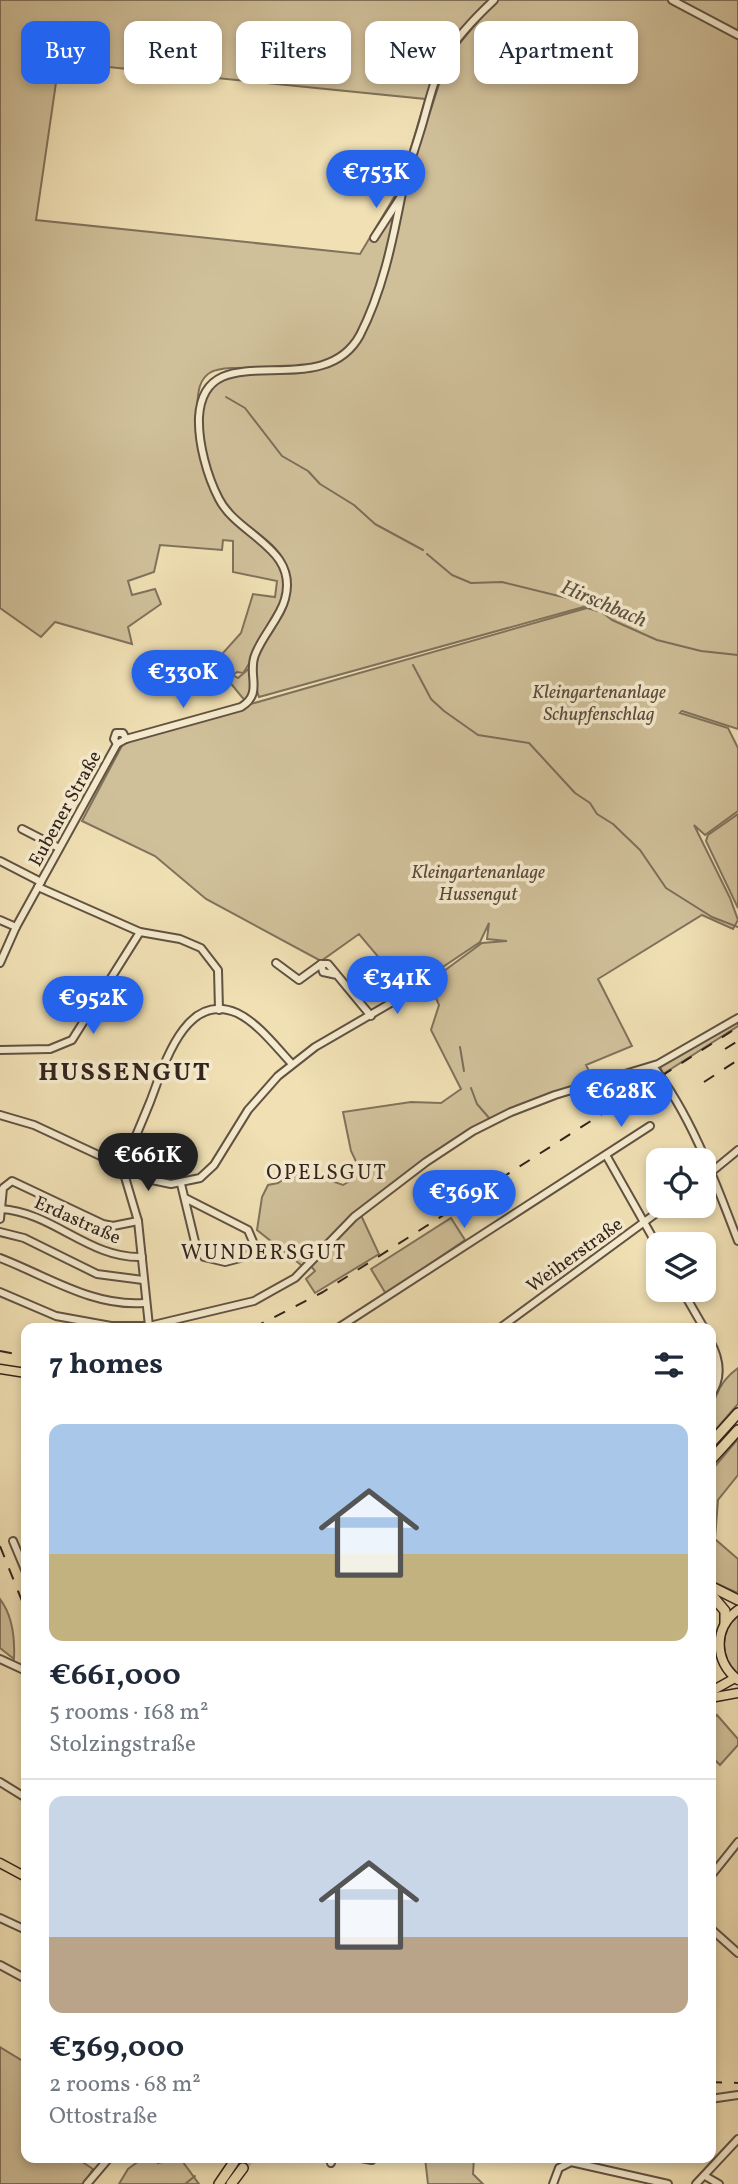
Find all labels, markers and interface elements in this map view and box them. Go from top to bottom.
chip: Buy [21,21,110,84]
chip: Rent [124,21,222,84]
chip: Filters [236,21,351,84]
chip: New [365,21,460,84]
chip: Apartment [474,21,638,84]
pin: €753K [327,150,425,210]
text: €753K [342,157,410,189]
water label: Hirschbach [556,573,651,636]
pin: €330K [134,650,232,710]
text: €330K [148,657,218,689]
park label: Kleingartenanlage Schupfenschlag [532,680,666,728]
street label: Eubener Straße [23,746,108,872]
park label: Kleingartenanlage Hussengut [411,860,545,908]
pin: €341K [348,956,446,1016]
text: €341K [363,963,431,995]
pin: €952K [44,976,142,1036]
text: €952K [58,983,128,1015]
district label: HUSSENGUT [38,1055,212,1091]
pin: €628K [572,1070,670,1129]
text: €628K [586,1076,656,1108]
pin: €661K [99,1134,197,1193]
text: €661K [114,1140,182,1172]
map controls [646,1148,716,1302]
button: locate [646,1148,716,1218]
district label: OPELSGUT [266,1159,388,1188]
pin: €369K [415,1170,513,1230]
text: €369K [429,1177,499,1209]
street label: Erdastraße [30,1190,125,1251]
street label: Weiherstraße [522,1212,629,1299]
button: layers [646,1232,716,1302]
district label: WUNDERSGUT [181,1239,347,1268]
text: 7 homes [49,1344,163,1386]
icon: filters [650,1346,688,1384]
icon: home [306,1470,432,1596]
text: €661,000 [49,1655,181,1697]
text: 5 rooms · 168 m² [49,1697,208,1729]
text: Stolzingstraße [49,1729,196,1761]
icon: home [306,1842,432,1968]
text: €369,000 [49,2027,184,2069]
text: 2 rooms · 68 m² [49,2069,201,2101]
text: Ottostraße [49,2101,157,2133]

